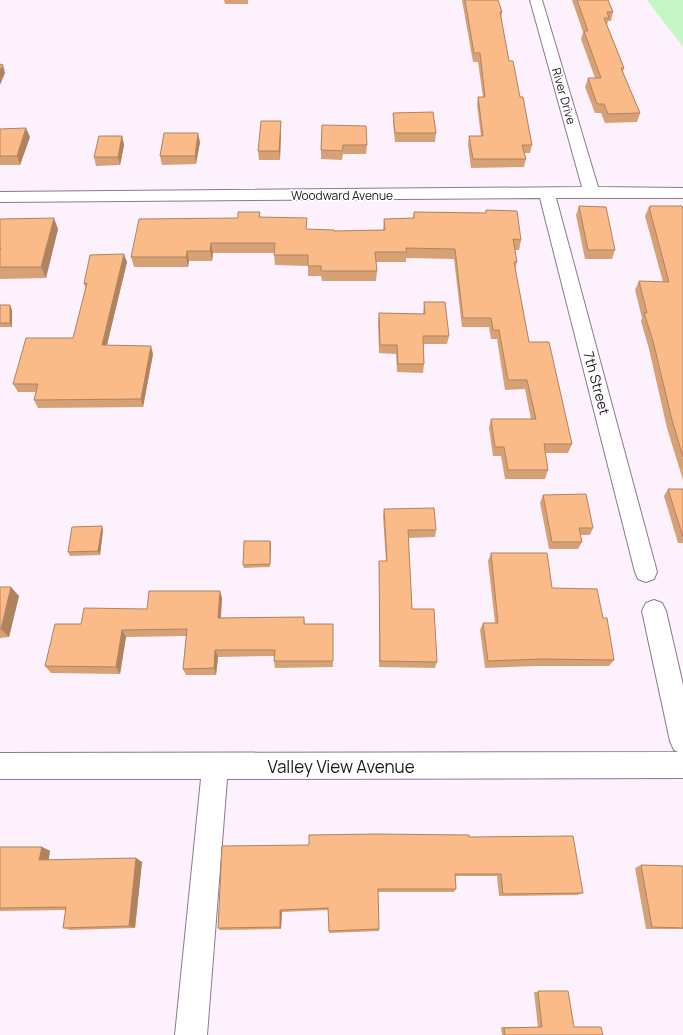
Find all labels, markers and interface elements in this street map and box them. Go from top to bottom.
street label: River Drive [548,66,580,126]
street label: Woodward Avenue [291,187,393,204]
street label: 7th Street [579,349,615,417]
street label: Valley View Avenue [267,755,415,778]

